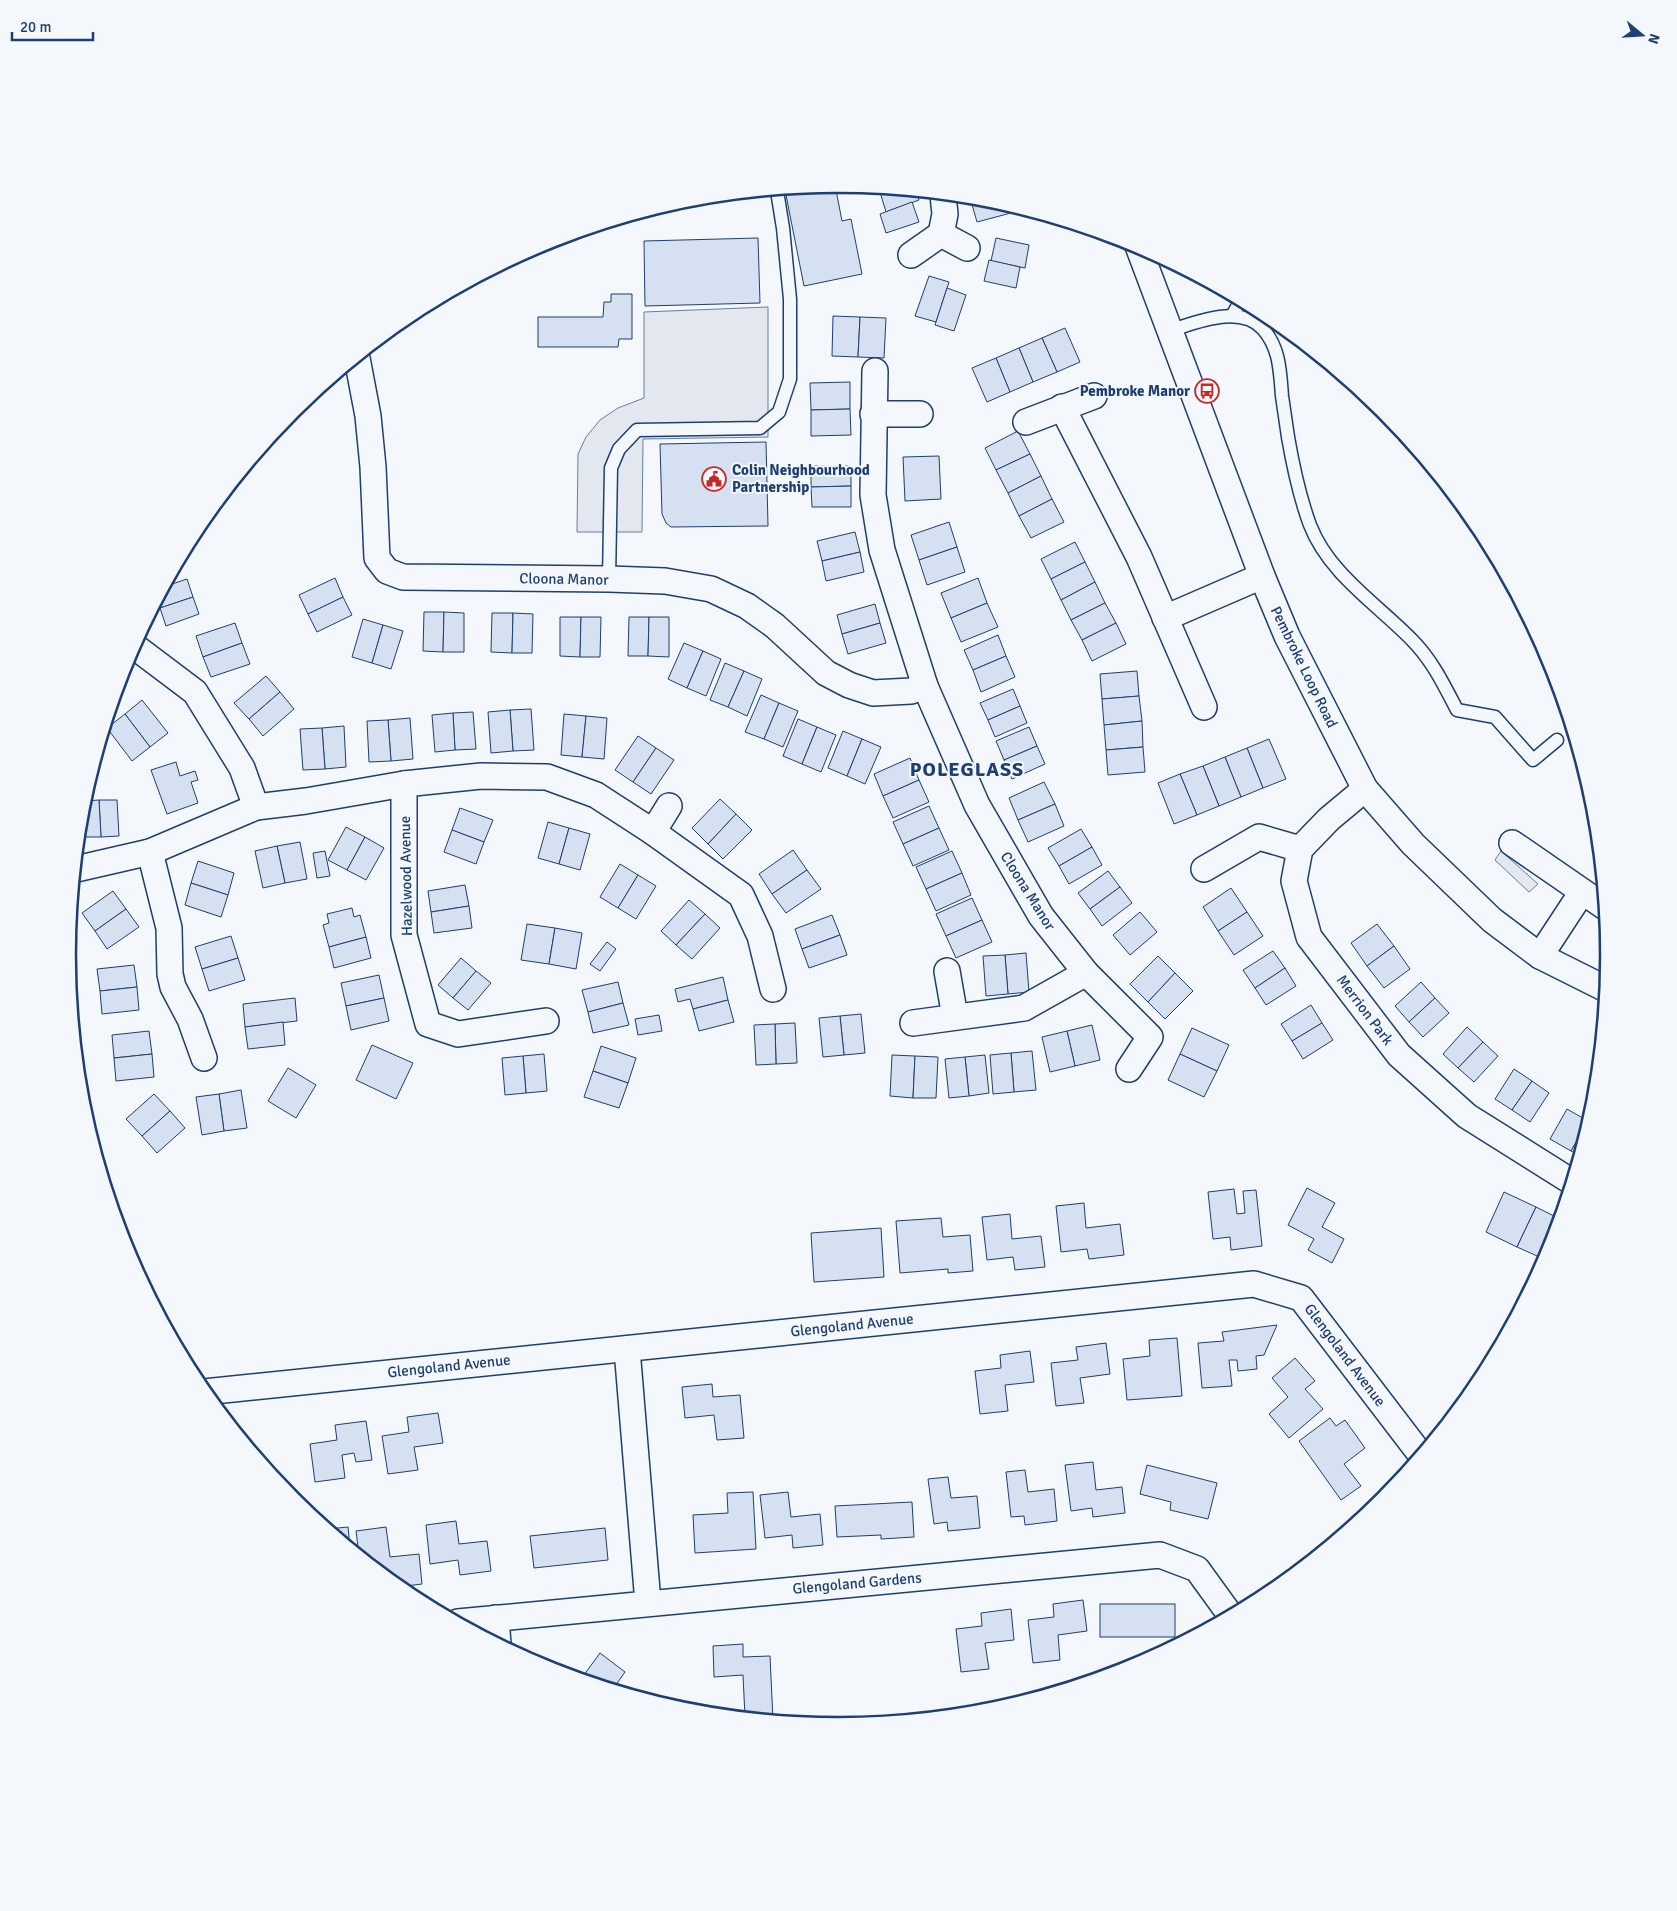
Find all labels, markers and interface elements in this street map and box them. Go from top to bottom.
scale bar [12,10,94,42]
north arrow [1617,10,1667,60]
text: 20 m [20,18,51,36]
text: N [1644,32,1663,46]
bus stop icon: Pembroke Manor [1194,378,1220,404]
place label: Pembroke Manor [1080,382,1190,400]
place label: Colin Neighbourhood Partnership [732,461,870,496]
public building icon: Colin Neighbourhood Partnership [701,466,727,492]
street label: Cloona Manor [519,569,609,589]
street label: Pembroke Loop Road [1267,603,1341,731]
district label: POLEGLASS [910,757,1024,782]
street label: Hazelwood Avenue [396,816,416,936]
street label: Cloona Manor [997,848,1060,934]
street label: Merrion Park [1333,971,1397,1049]
street label: Glengoland Avenue [1301,1300,1389,1410]
street label: Glengoland Avenue [790,1310,914,1340]
street label: Glengoland Avenue [387,1351,511,1381]
street label: Glengoland Gardens [792,1568,923,1598]

